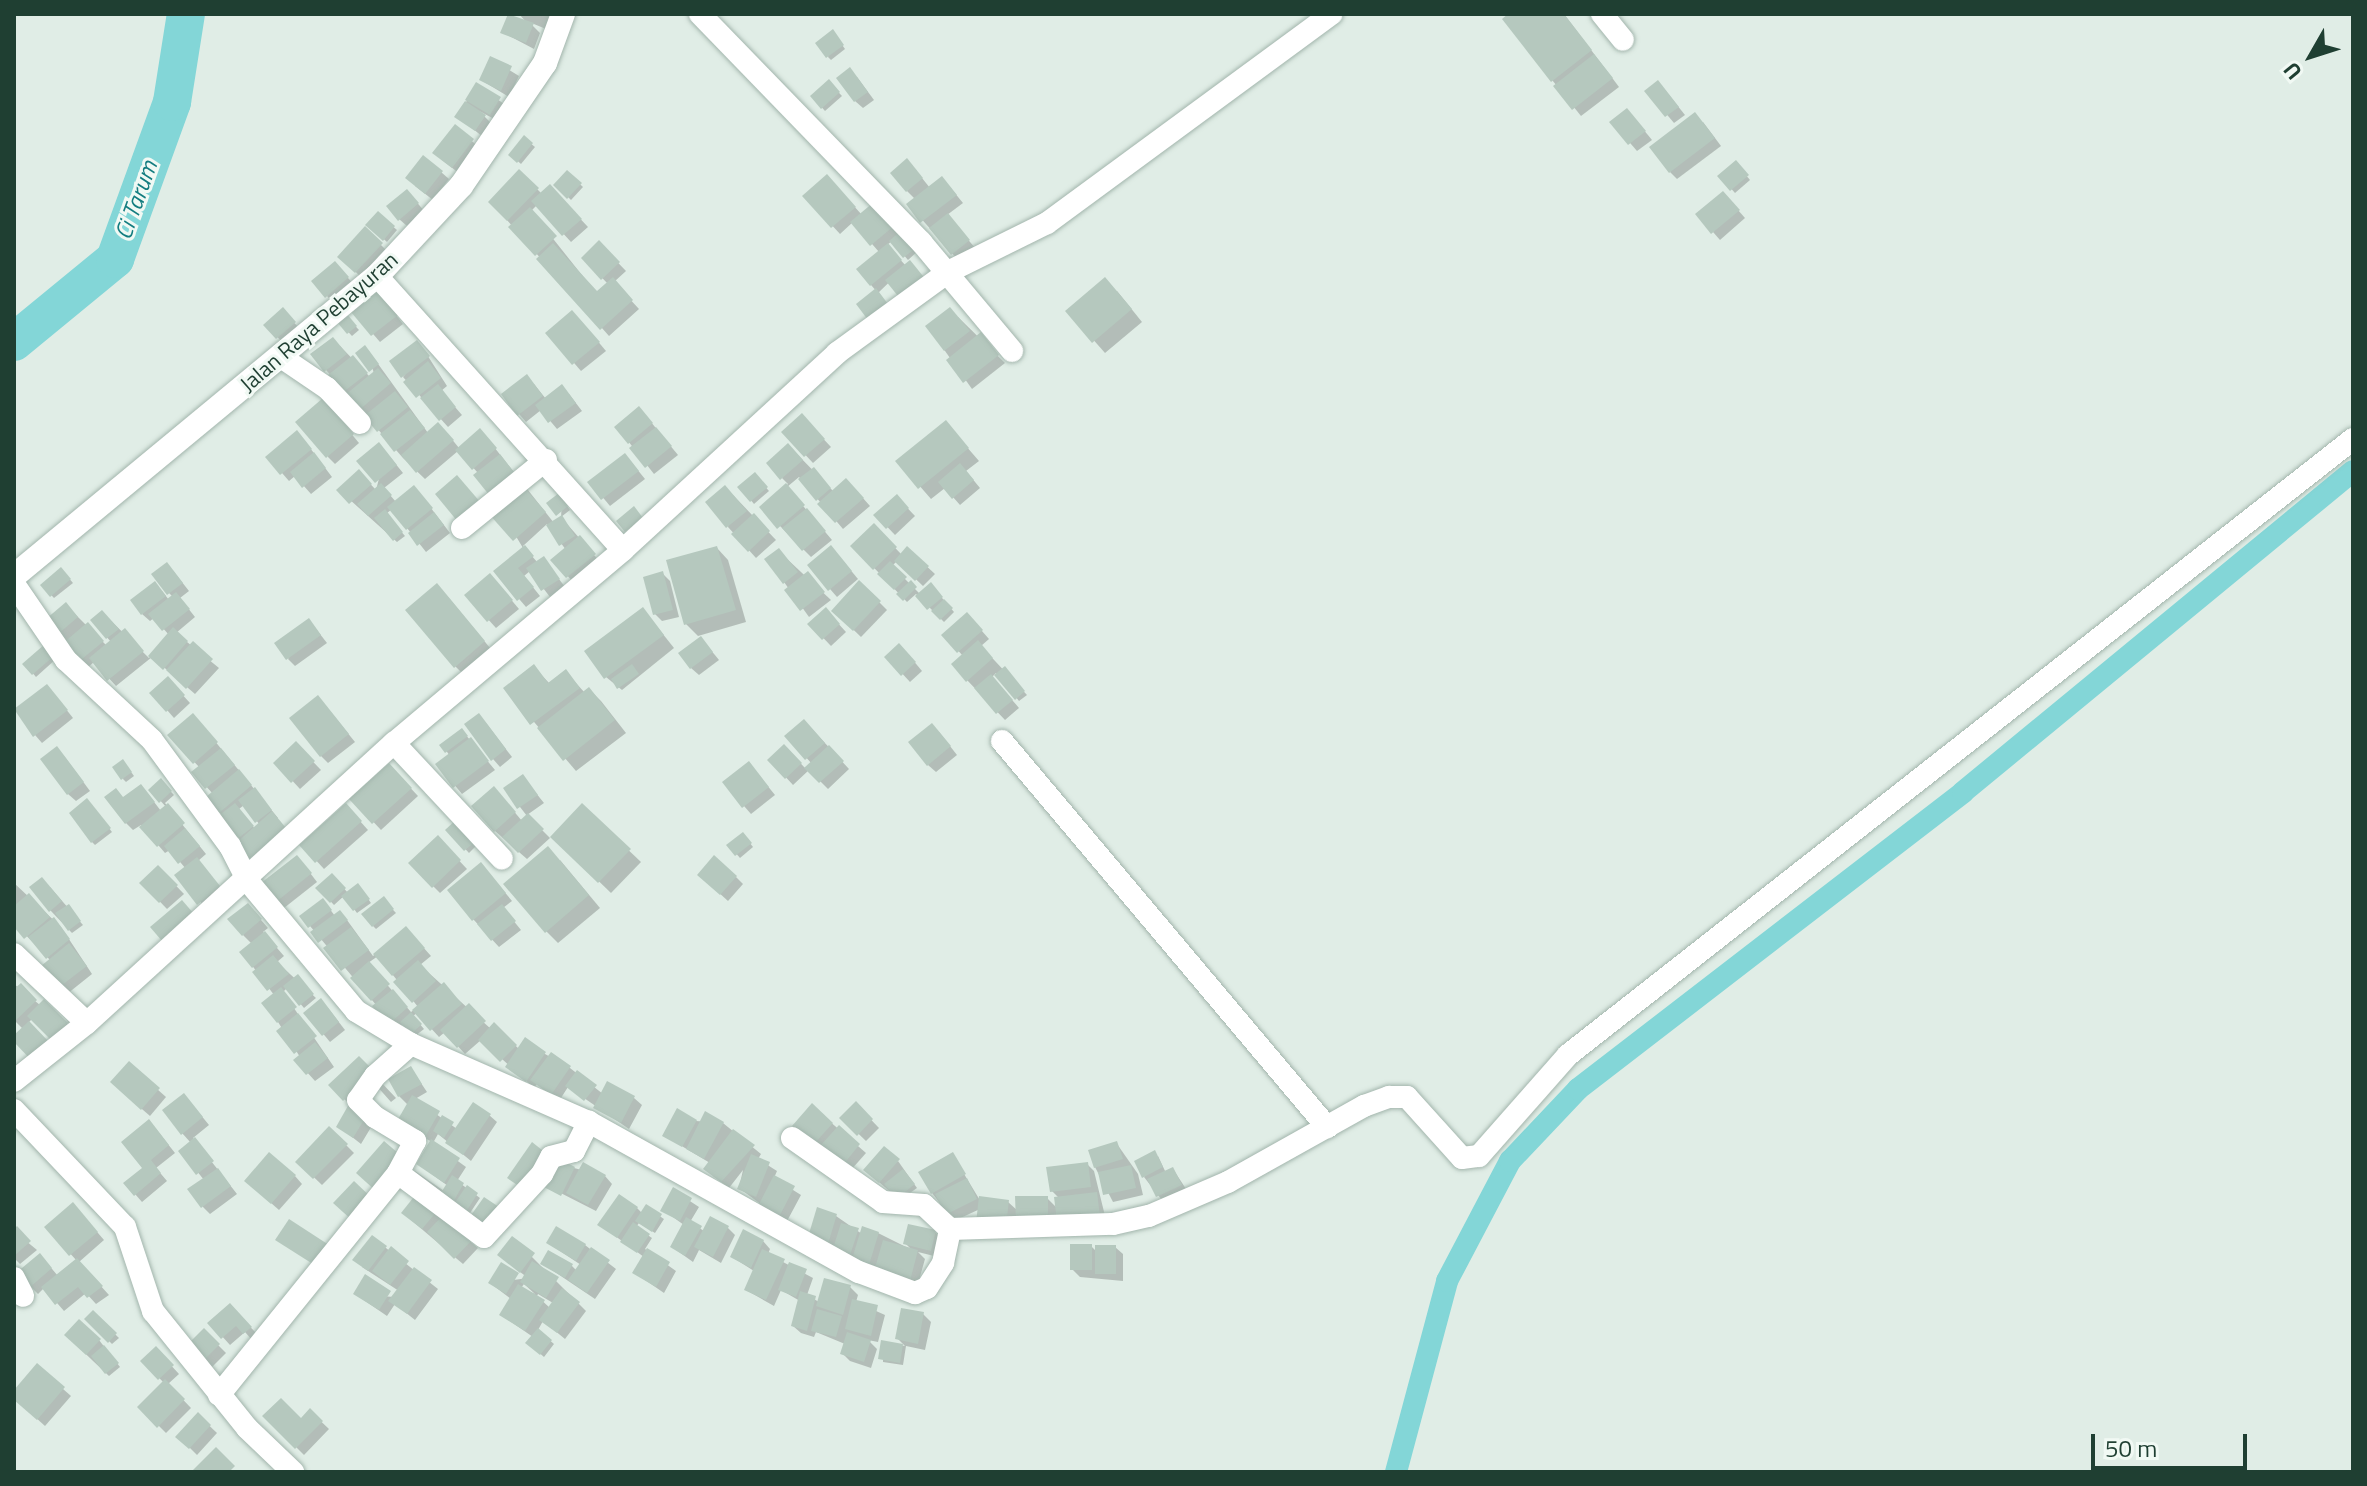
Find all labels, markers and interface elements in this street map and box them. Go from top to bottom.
north arrow [2271,16,2351,96]
text: U [2275,55,2310,87]
water label: Ci Tarum [108,157,164,243]
street label: Jalan Raya Pebayuran [235,246,403,398]
scale bar [2095,1418,2251,1468]
text: 50 m [2105,1430,2157,1466]

